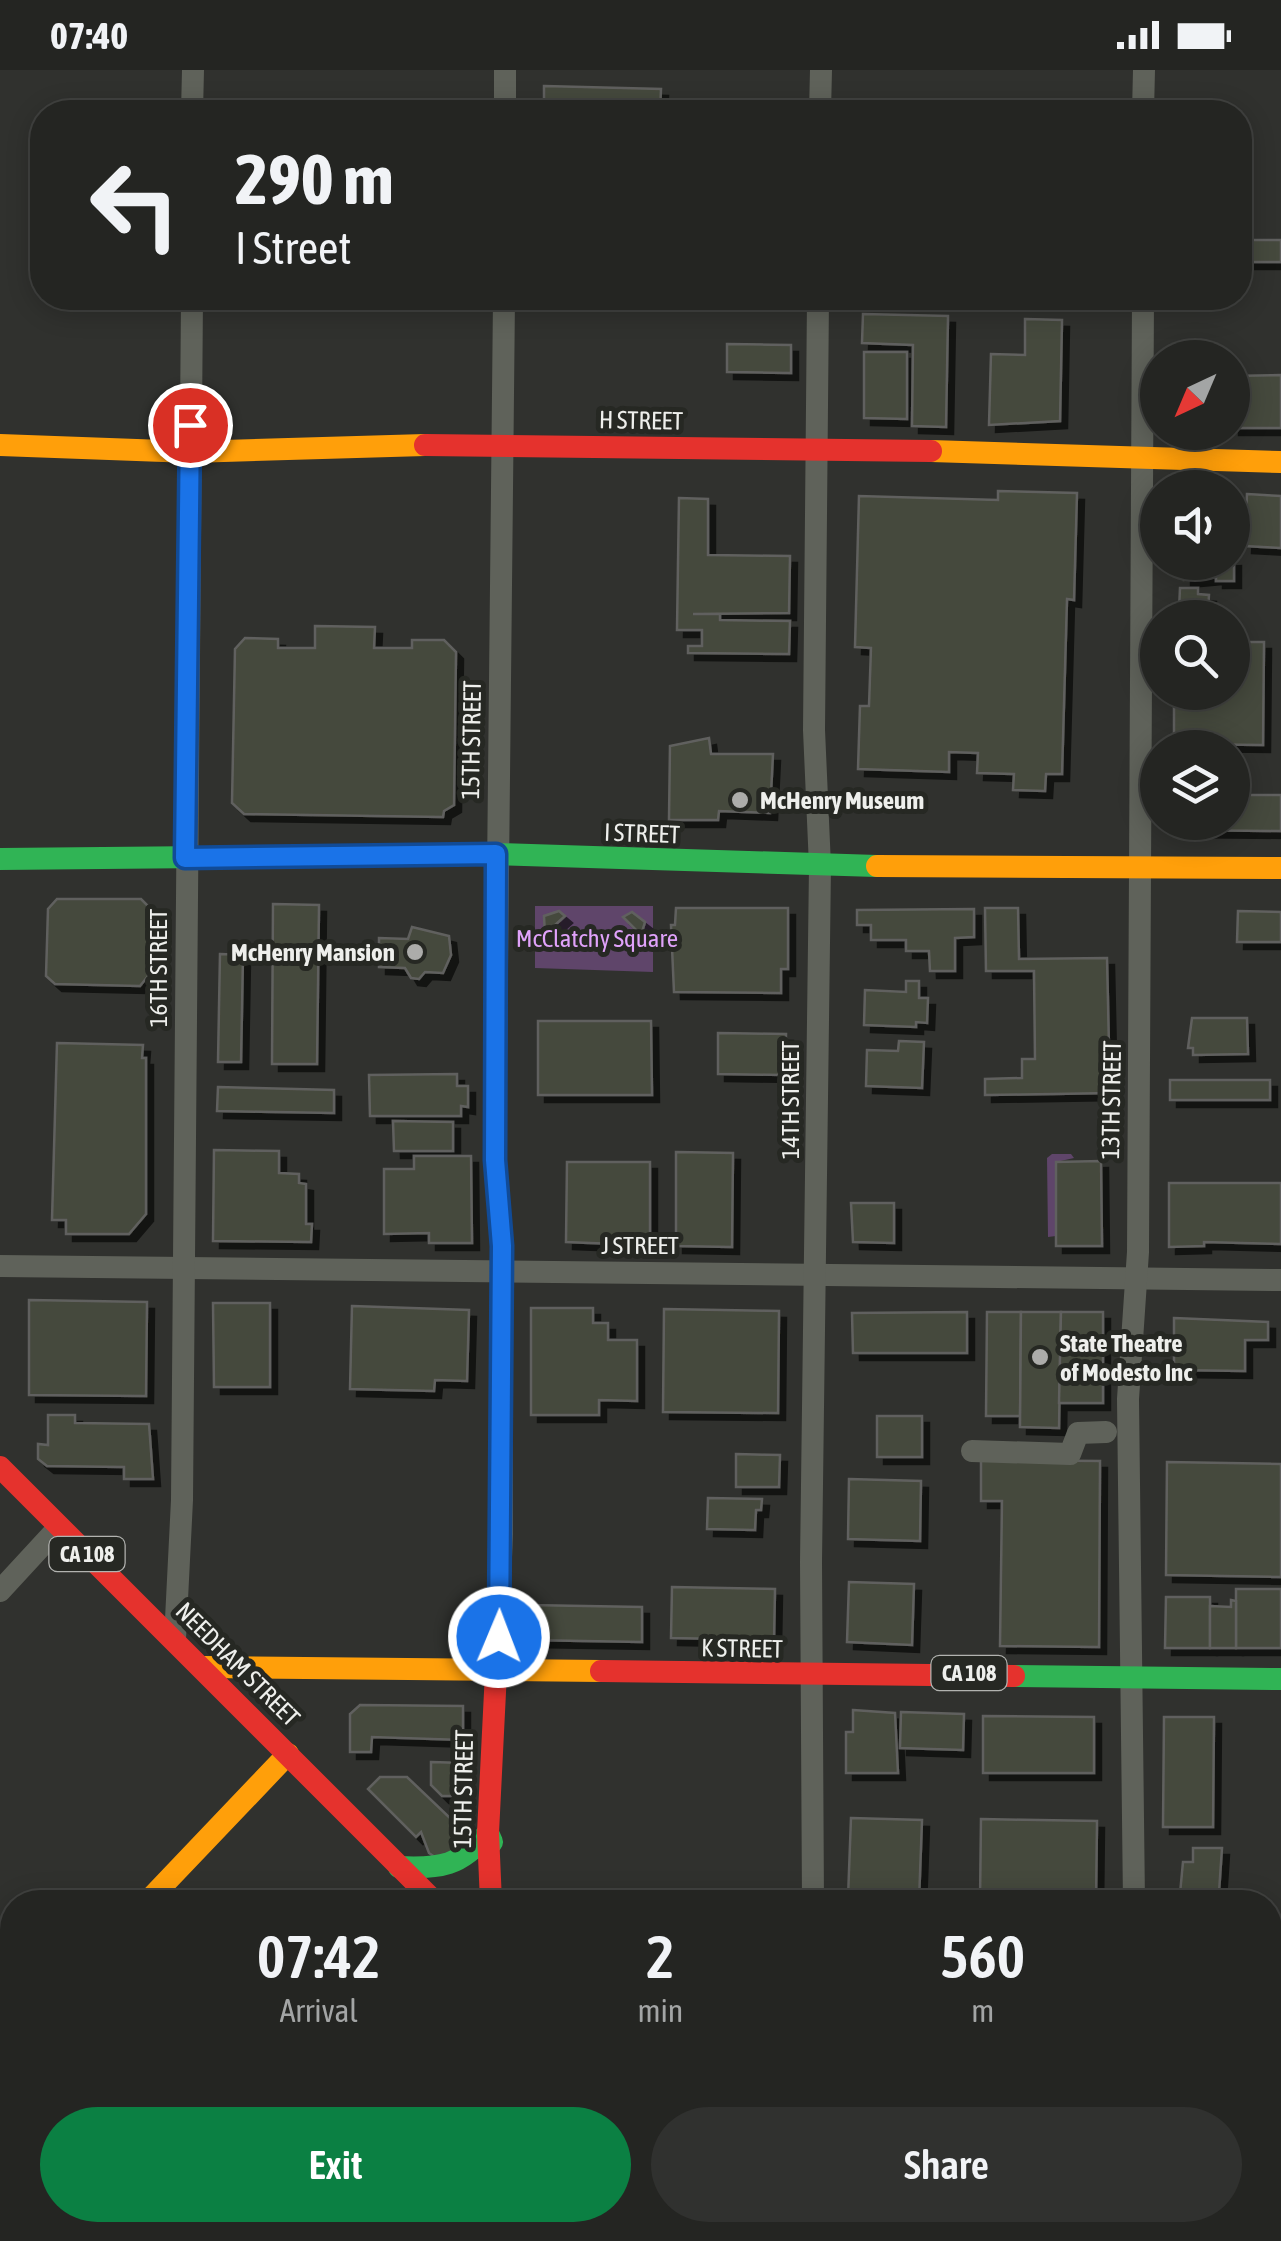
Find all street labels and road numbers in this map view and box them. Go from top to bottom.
street label: H STREET [599,405,683,435]
street label: 15TH STREET [456,680,486,800]
street label: I STREET [604,818,681,848]
street label: 16TH STREET [144,909,172,1027]
street label: 13TH STREET [1096,1040,1126,1160]
street label: 14TH STREET [776,1041,804,1159]
street label: J STREET [601,1231,679,1259]
road number: CA 108 [49,1537,124,1571]
street label: NEEDHAM STREET [170,1596,306,1732]
street label: K STREET [701,1633,783,1663]
road number: CA 108 [932,1656,1006,1690]
street label: 15TH STREET [448,1729,478,1849]

